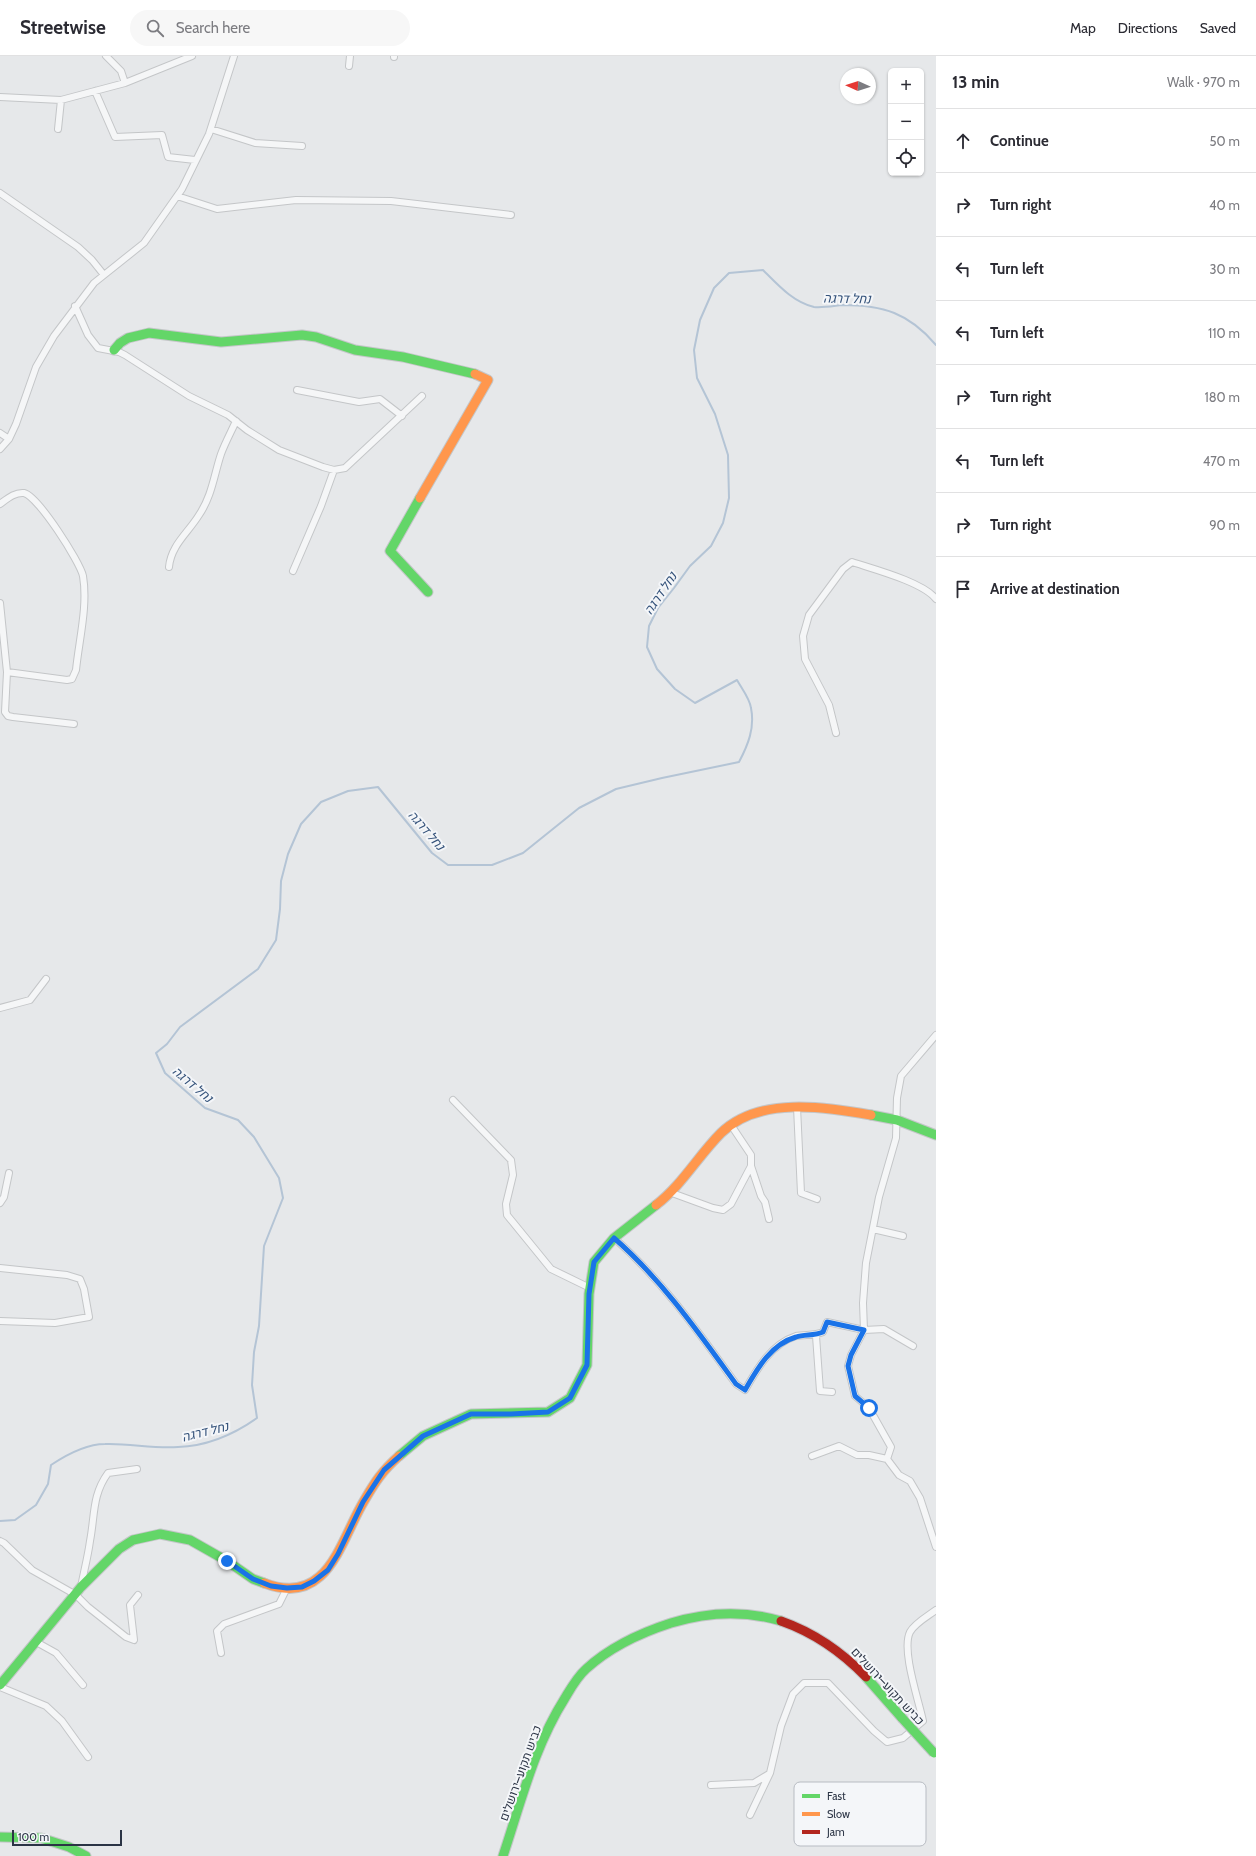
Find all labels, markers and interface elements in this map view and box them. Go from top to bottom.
search box [130,10,410,46]
text: Streetwise [20,16,106,39]
icon: search [144,17,166,39]
text: Search here [176,19,250,37]
text: Map [1070,19,1096,37]
text: Directions [1118,19,1178,37]
text: Saved [1200,19,1236,37]
north arrow [840,68,876,104]
map controls [888,68,924,176]
button: + [888,68,924,104]
text: 13 min [952,72,1000,92]
text: Walk · 970 m [1167,74,1240,90]
button: − [888,104,924,140]
icon: ahead [952,130,974,152]
text: Continue [990,132,1049,150]
text: 50 m [1210,133,1240,149]
button: locate [888,140,924,176]
icon: right [952,194,974,216]
text: Turn right [990,196,1051,214]
text: 40 m [1209,197,1240,213]
icon: left [952,258,974,280]
text: Turn left [990,260,1044,278]
text: 30 m [1210,261,1240,277]
water label: נחל דרגה [823,290,872,306]
icon: left [952,322,974,344]
text: Turn left [990,324,1044,342]
text: 110 m [1208,325,1240,341]
icon: right [952,386,974,408]
text: Turn right [990,388,1051,406]
text: 180 m [1204,389,1240,405]
icon: left [952,450,974,472]
text: Turn left [990,452,1044,470]
text: 470 m [1203,453,1240,469]
icon: right [952,514,974,536]
text: Turn right [990,516,1051,534]
text: 90 m [1209,517,1240,533]
water label: נחל דרגה [640,568,681,617]
icon: arrive [952,578,974,600]
text: Arrive at destination [990,580,1120,598]
water label: נחל דרגה [405,807,450,854]
water label: נחל דרגה [170,1063,217,1106]
route start [860,1399,878,1417]
water label: נחל דרגה [180,1417,231,1445]
route end [218,1552,236,1570]
street label: כביש תקוע–ירושלים [848,1644,928,1728]
street label: כביש תקוע–ירושלים [496,1723,544,1823]
legend [794,1782,926,1846]
text: Fast [827,1789,846,1803]
text: Slow [827,1807,850,1821]
text: Jam [826,1825,845,1839]
scale bar [12,1828,122,1847]
text: 100 m [18,1830,49,1844]

